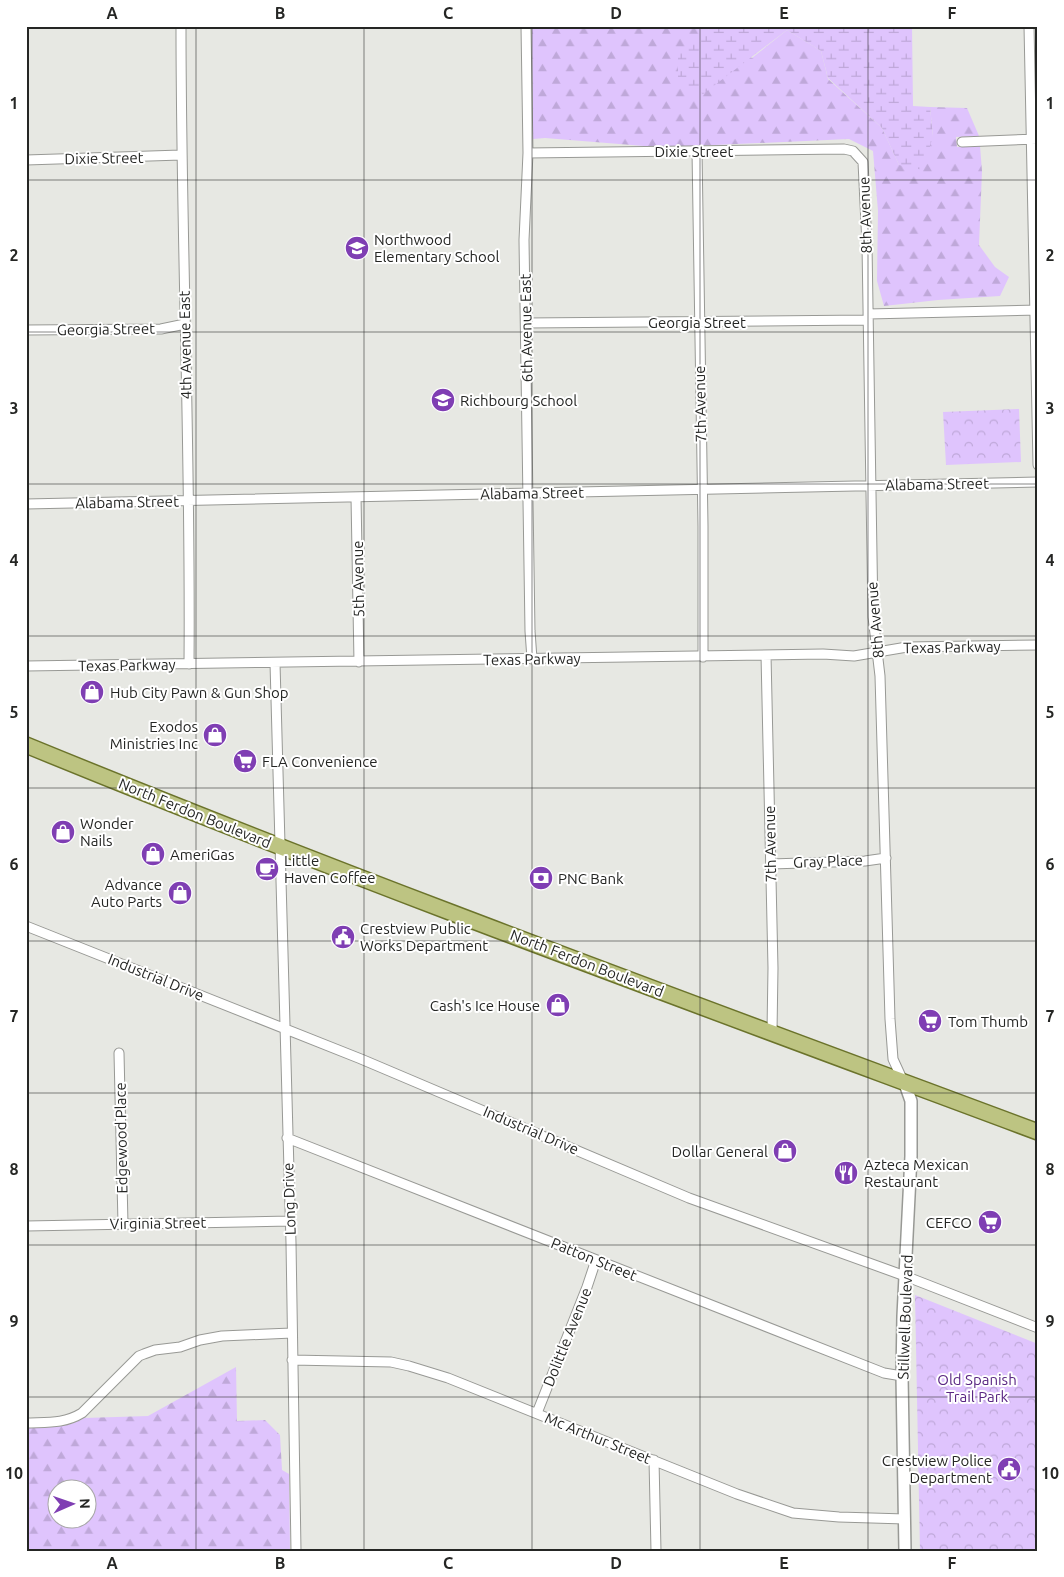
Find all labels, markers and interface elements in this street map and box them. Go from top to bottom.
text: A [106,4,118,22]
text: B [275,4,285,22]
text: C [443,4,453,22]
text: D [610,4,622,22]
text: E [779,4,789,22]
text: F [948,4,957,22]
text: 1 [9,94,19,112]
text: 1 [1045,94,1055,112]
street label: Dixie Street [654,143,734,160]
street label: Dixie Street [64,149,144,167]
street label: 8th Avenue [855,176,875,254]
place label: Northwood Elementary School [374,231,500,265]
school or university icon: Northwood Elementary School [344,235,370,261]
text: 2 [9,246,19,264]
text: 2 [1045,246,1055,264]
street label: 6th Avenue East [517,273,535,383]
street label: 4th Avenue East [176,290,194,400]
street label: Georgia Street [648,314,746,331]
street label: Georgia Street [57,320,155,338]
street label: 7th Avenue [691,365,709,443]
school or university icon: Richbourg School [430,387,456,413]
place label: Richbourg School [460,392,577,409]
text: 3 [9,399,19,417]
text: 3 [1045,399,1055,417]
street label: Alabama Street [885,475,989,493]
street label: Alabama Street [480,484,584,502]
street label: Alabama Street [75,493,179,511]
street label: 5th Avenue [349,540,367,618]
text: 4 [9,551,19,569]
text: 4 [1045,551,1055,569]
street label: 8th Avenue [863,581,887,659]
street label: Texas Parkway [903,638,1001,656]
street label: Texas Parkway [483,650,581,668]
street label: Texas Parkway [78,656,176,674]
shop icon: Hub City Pawn & Gun Shop [79,679,105,705]
place label: Hub City Pawn & Gun Shop [110,684,289,701]
text: 5 [9,703,19,721]
text: 5 [1045,703,1055,721]
place label: Exodos Ministries Inc [110,718,198,752]
shop icon: Exodos Ministries Inc [202,722,228,748]
supermarket icon: FLA Convenience [232,748,258,774]
place label: FLA Convenience [262,753,377,770]
street label: North Ferdon Boulevard [116,775,274,851]
street label: 7th Avenue [761,805,779,883]
place label: Wonder Nails [80,815,134,849]
shop icon: Wonder Nails [50,819,76,845]
shop icon: AmeriGas [140,841,166,867]
place label: AmeriGas [170,846,234,863]
street label: Gray Place [793,851,863,871]
place label: Little Haven Coffee [284,852,376,886]
text: 6 [9,855,19,873]
text: 6 [1045,855,1055,873]
cafe icon: Little Haven Coffee [254,856,280,882]
bank icon: PNC Bank [528,865,554,891]
place label: PNC Bank [558,870,624,887]
place label: Advance Auto Parts [91,876,162,910]
shop icon: Advance Auto Parts [167,880,193,906]
place label: Crestview Public Works Department [360,920,488,954]
public building icon: Crestview Public Works Department [330,924,356,950]
street label: North Ferdon Boulevard [508,926,666,1000]
street label: Industrial Drive [106,950,206,1004]
shop icon: Cash's Ice House [545,992,571,1018]
place label: Cash's Ice House [430,997,540,1014]
text: 7 [9,1007,19,1025]
text: 7 [1045,1007,1055,1025]
supermarket icon: Tom Thumb [917,1008,943,1034]
place label: Tom Thumb [948,1013,1028,1030]
street label: Edgewood Place [112,1082,130,1194]
street label: Industrial Drive [481,1102,581,1158]
shop icon: Dollar General [772,1138,798,1164]
place label: Dollar General [672,1143,768,1160]
place label: Azteca Mexican Restaurant [864,1156,969,1190]
text: 8 [9,1160,19,1178]
restaurant icon: Azteca Mexican Restaurant [833,1160,859,1186]
text: 8 [1045,1160,1055,1178]
street label: Long Drive [279,1162,299,1236]
supermarket icon: CEFCO [977,1209,1003,1235]
street label: Virginia Street [109,1214,207,1232]
place label: CEFCO [926,1214,972,1231]
street label: Patton Street [549,1234,639,1284]
street label: Stillwell Boulevard [894,1254,916,1380]
street label: Dolittle Avenue [539,1285,595,1389]
text: 9 [9,1312,19,1330]
text: 9 [1045,1312,1055,1330]
park label: Old Spanish Trail Park [937,1371,1017,1405]
street label: Mc Arthur Street [542,1409,654,1467]
place label: Crestview Police Department [882,1452,992,1486]
public building icon: Crestview Police Department [996,1456,1022,1482]
text: 10 [5,1464,23,1482]
text: 10 [1041,1464,1059,1482]
north arrow [48,1480,98,1530]
text: N [77,1498,93,1509]
text: A [106,1554,118,1572]
text: B [275,1554,285,1572]
text: C [443,1554,453,1572]
text: D [610,1554,622,1572]
text: E [779,1554,789,1572]
text: F [948,1554,957,1572]

